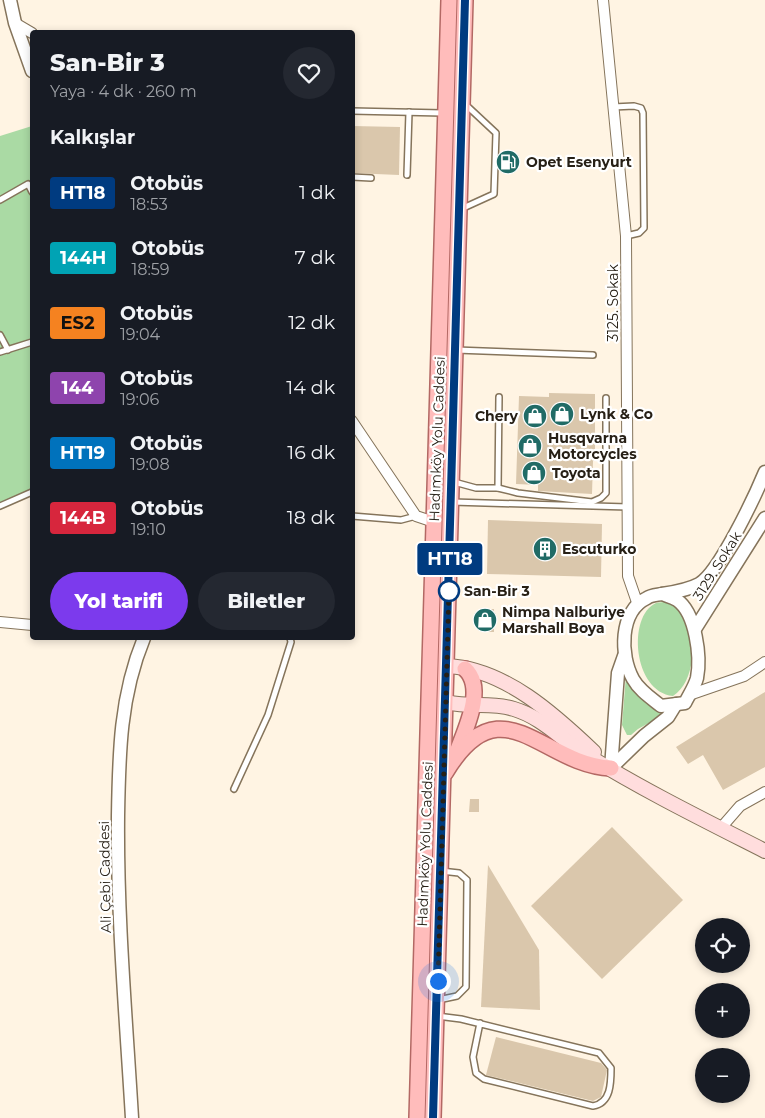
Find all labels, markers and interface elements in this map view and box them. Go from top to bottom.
button: heart [283,47,335,99]
text: San-Bir 3 [50,48,165,77]
text: Yaya · 4 dk · 260 m [50,82,197,101]
text: Kalkışlar [50,126,135,149]
fuel station icon: Opet Esenyurt [495,149,521,175]
place label: Opet Esenyurt [526,153,632,171]
text: Otobüs [130,172,203,195]
text: 1 dk [299,181,335,204]
text: HT18 [60,182,105,204]
text: 18:53 [130,195,168,214]
text: Otobüs [131,237,204,260]
text: 7 dk [295,246,335,269]
text: 144H [60,247,106,269]
text: 18:59 [131,260,170,279]
street label: 3125. Sokak [604,264,622,342]
text: Otobüs [120,302,193,325]
text: 12 dk [288,311,335,334]
text: ES2 [60,312,95,334]
text: 19:04 [120,325,160,344]
street label: Hadımköy Yolu Caddesi [425,356,449,522]
text: Otobüs [120,367,193,390]
text: 14 dk [286,376,335,399]
text: 144 [62,377,93,399]
text: 19:06 [120,390,159,409]
shop icon: Lynk & Co [549,401,575,427]
shop icon: Chery [522,403,548,429]
place label: Lynk & Co [580,405,653,423]
place label: Chery [475,407,519,425]
place label: Husqvarna Motorcycles [548,429,637,463]
text: Otobüs [130,432,203,455]
shop icon: Husqvarna Motorcycles [517,433,543,459]
text: 16 dk [287,441,335,464]
text: HT19 [60,442,105,464]
text: 19:08 [130,455,170,474]
shop icon: Toyota [521,460,547,486]
place label: Toyota [552,464,601,482]
text: Otobüs [131,497,203,520]
text: 18 dk [287,506,335,529]
text: 144B [60,507,106,529]
text: 19:10 [131,520,166,539]
street label: 3129. Sokak [689,528,746,604]
building icon: Escuturko [532,536,558,562]
place label: Escuturko [562,540,636,558]
line badge: HT18 [415,543,485,575]
text: HT18 [427,548,473,570]
button: Yol tarifi [50,572,188,630]
button: Biletler [198,572,335,630]
marker: San-Bir 3 [438,580,460,602]
place label: San-Bir 3 [464,582,530,600]
place label: Nimpa Nalburiye Marshall Boya [502,603,625,637]
shop icon: Nimpa Nalburiye Marshall Boya [472,607,498,633]
street label: Hadımköy Yolu Caddesi [413,761,437,927]
street label: Ali Çebi Caddesi [95,821,115,933]
map controls [695,918,750,1103]
button: locate [695,918,750,973]
your location [426,969,451,994]
button: + [695,983,750,1038]
button: − [695,1048,750,1103]

